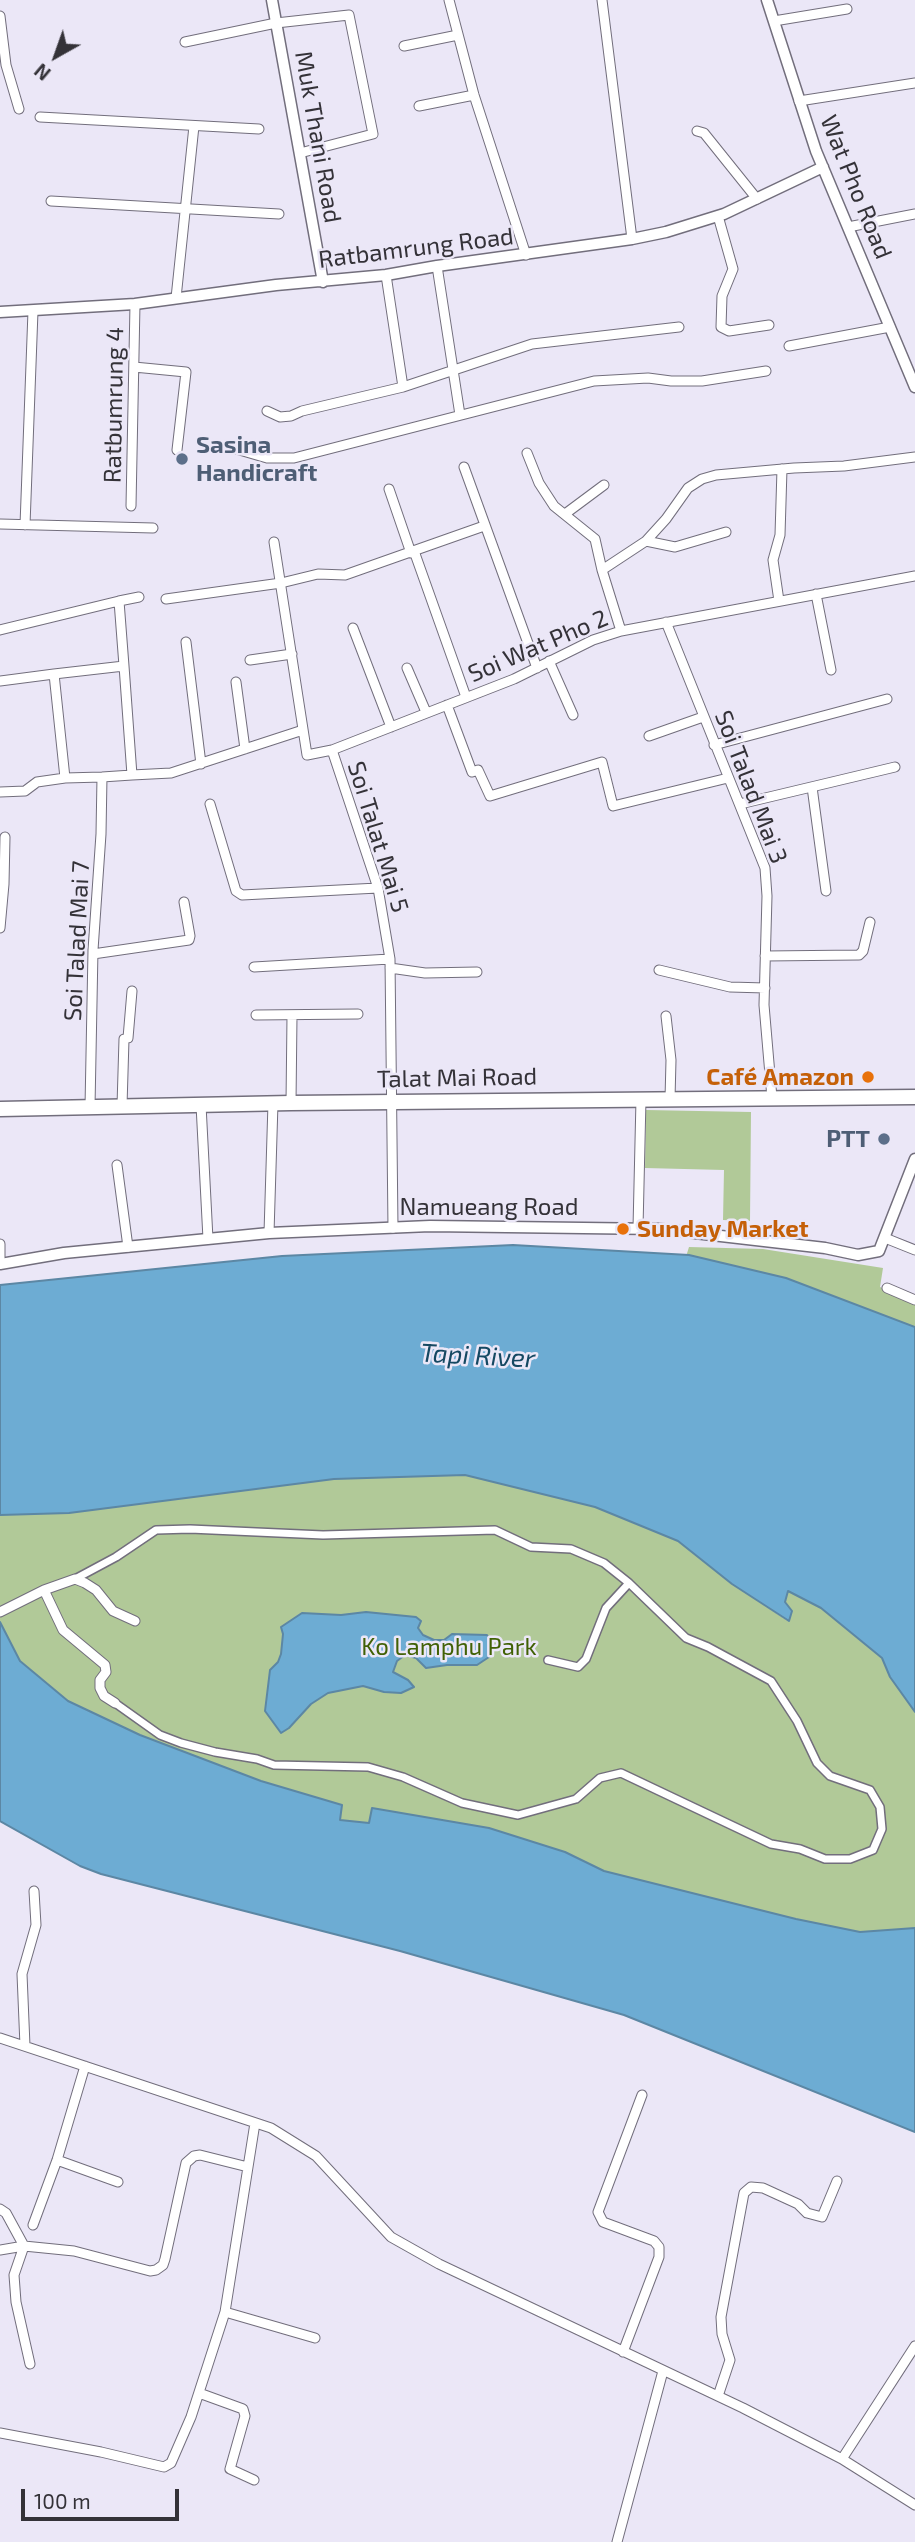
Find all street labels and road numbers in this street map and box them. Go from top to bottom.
street label: Muk Thani Road [289,49,347,225]
street label: Wat Pho Road [814,111,898,263]
street label: Ratbamrung Road [317,222,515,274]
street label: Ratbumrung 4 [98,327,130,483]
street label: Soi Wat Pho 2 [464,604,612,688]
street label: Soi Talad Mai 3 [709,706,793,868]
street label: Soi Talat Mai 5 [341,758,415,916]
street label: Soi Talad Mai 7 [58,860,96,1022]
street label: Talat Mai Road [377,1062,537,1094]
street label: Namueang Road [400,1193,578,1221]

